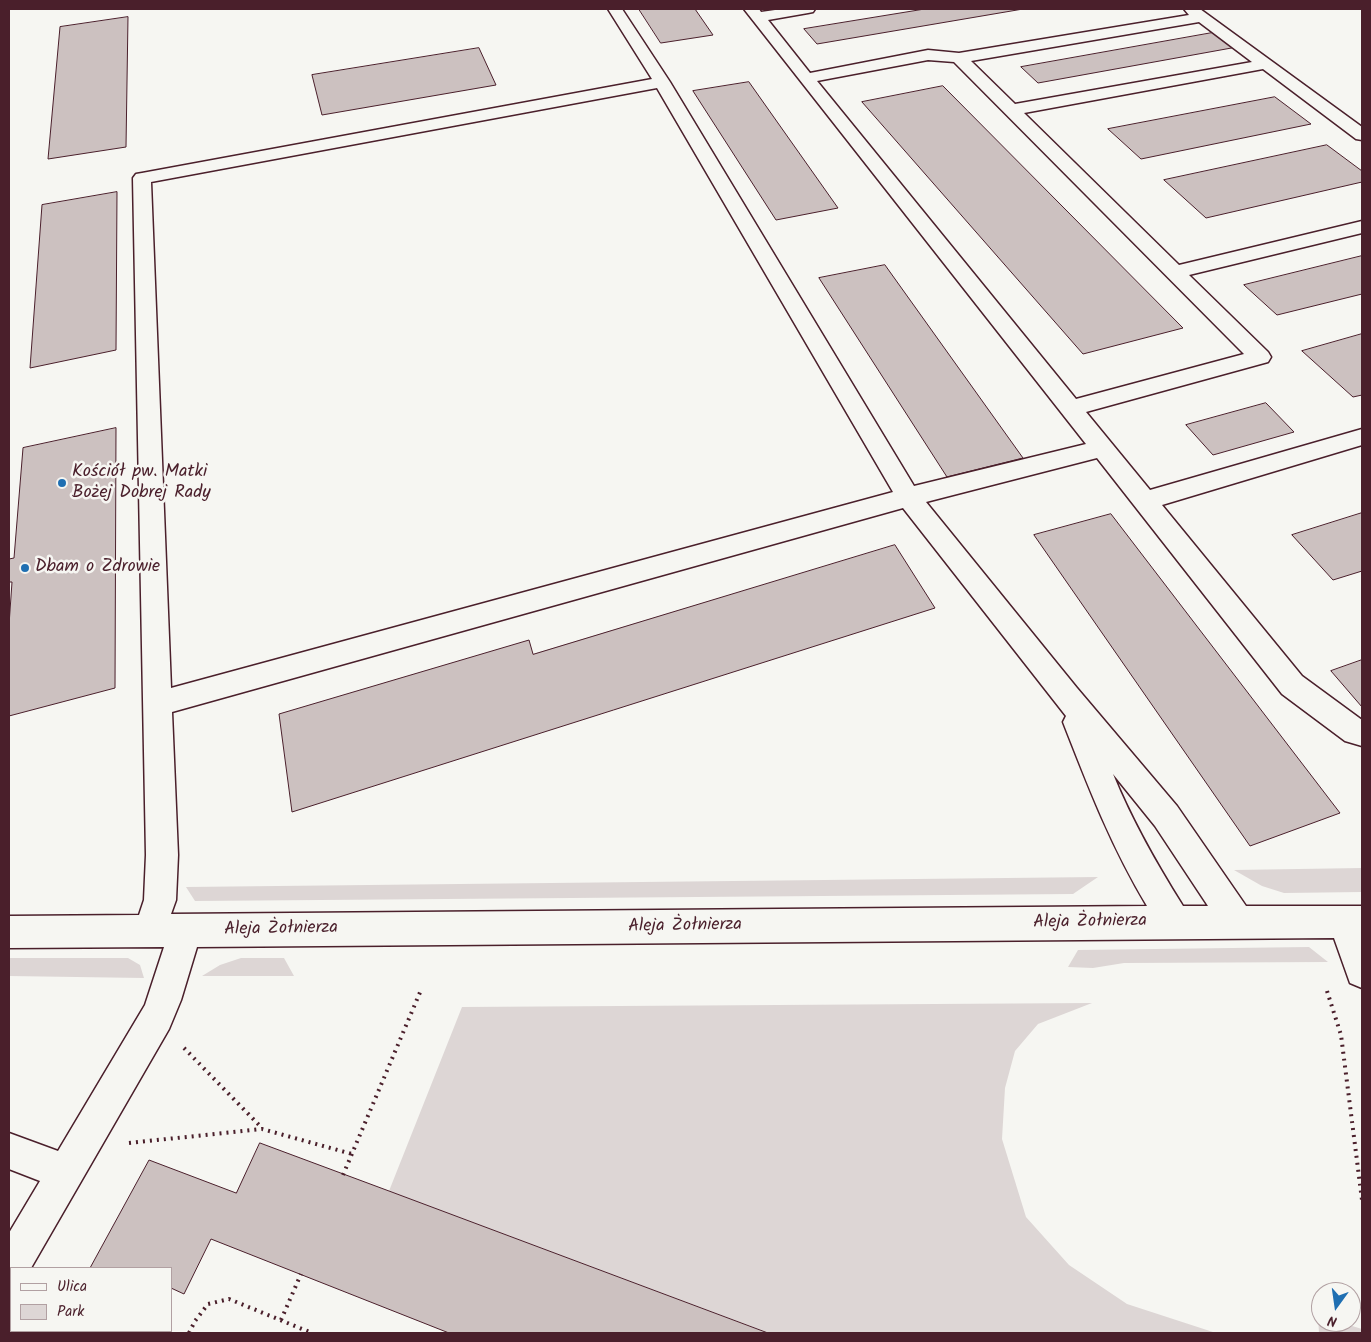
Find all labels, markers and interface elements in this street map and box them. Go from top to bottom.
place label: Kościół pw. Matki Bożej Dobrej Rady [72,462,211,504]
marker: Kościół pw. Matki Bożej Dobrej Rady [56,477,68,489]
place label: Dbam o Zdrowie [35,557,160,579]
marker: Dbam o Zdrowie [19,562,31,574]
street label: Aleja Żołnierza [1033,911,1147,935]
street label: Aleja Żołnierza [628,915,742,939]
street label: Aleja Żołnierza [224,918,338,942]
legend [10,1267,172,1332]
text: Ulica [57,1275,87,1299]
north arrow [1311,1282,1361,1332]
text: Park [57,1300,84,1324]
text: N [1326,1309,1340,1332]

